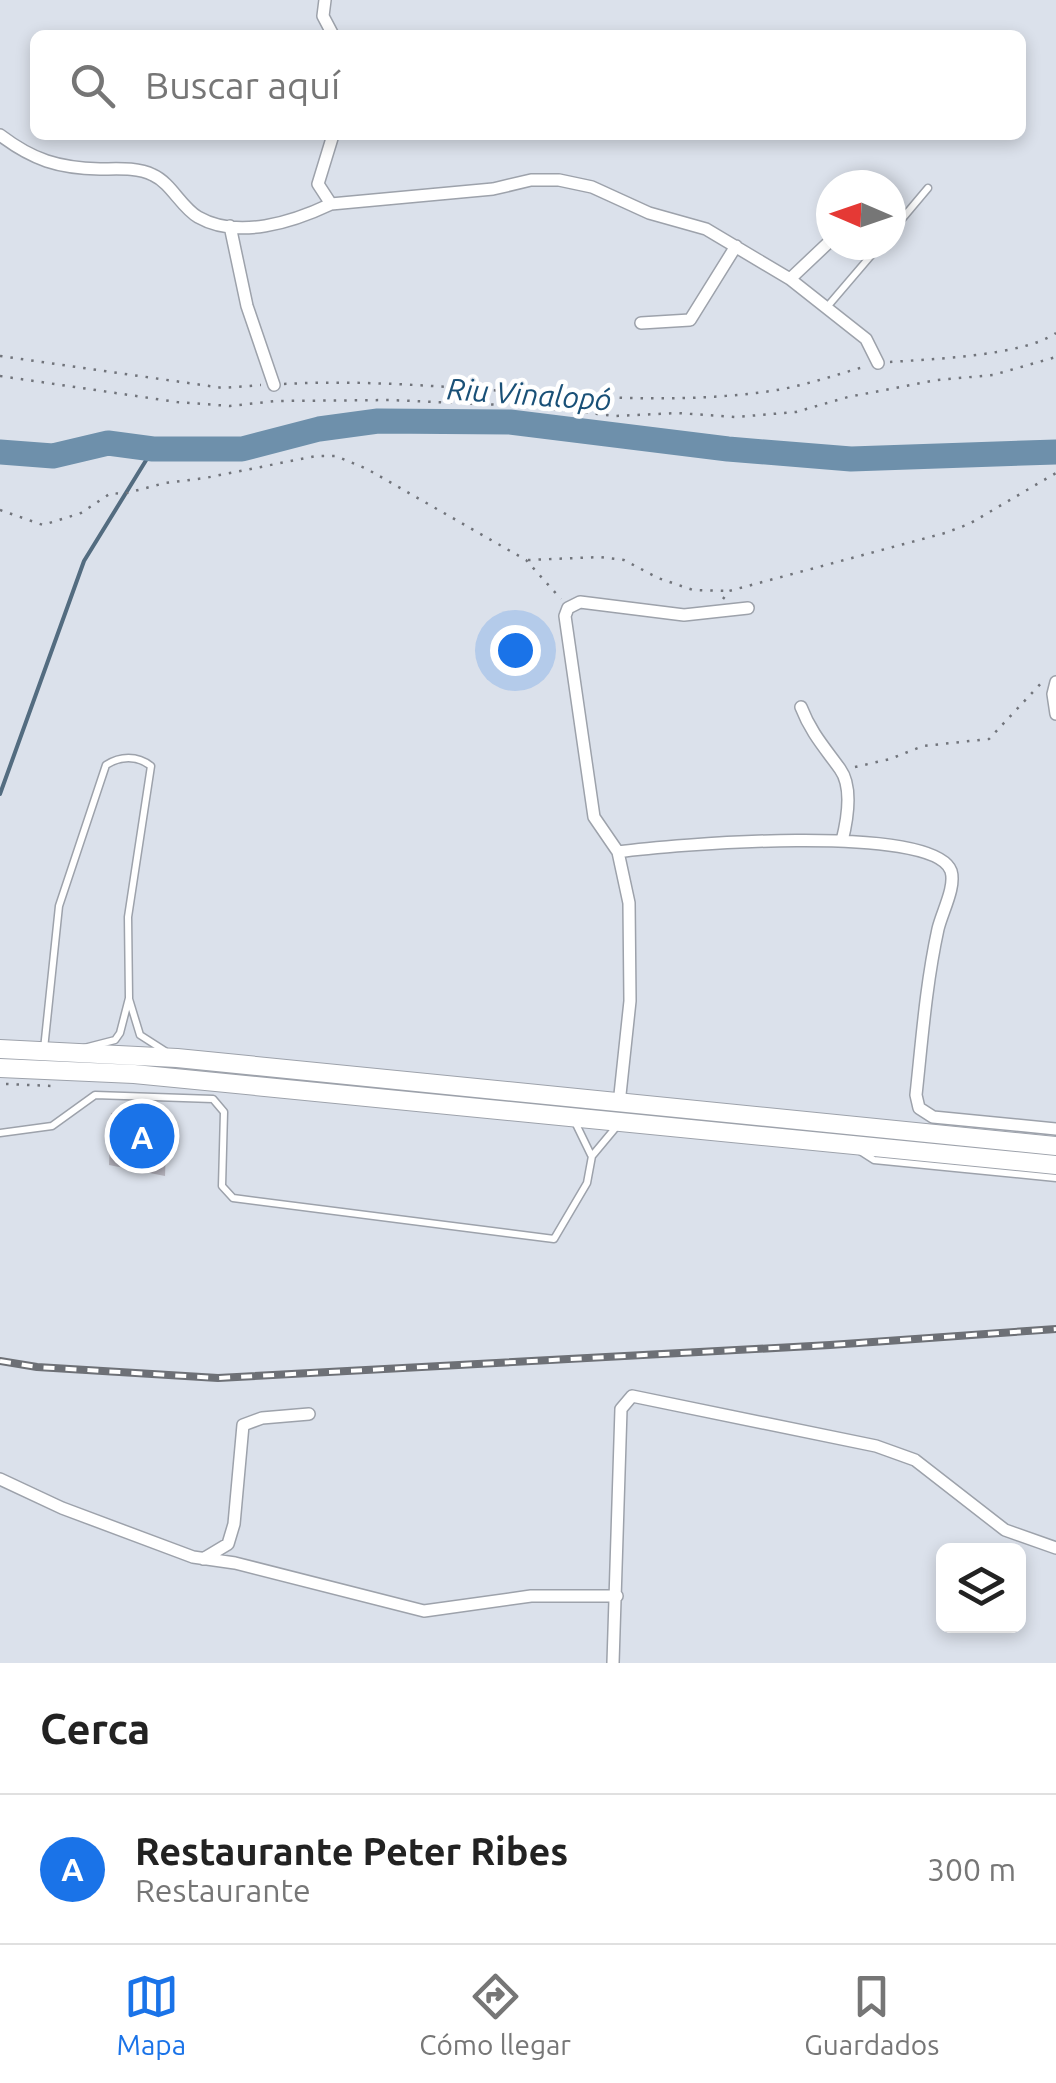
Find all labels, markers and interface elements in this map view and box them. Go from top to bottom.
search box [30,30,1026,140]
icon: search [65,58,120,113]
text: Buscar aquí [145,64,340,106]
north arrow [816,170,906,260]
water label: Riu Vinalopó [446,371,612,417]
your location [490,625,541,676]
pin: A [110,1098,174,1174]
map controls [936,1543,1026,1633]
button: layers [936,1543,1026,1633]
text: Cerca [40,1705,150,1752]
text: Restaurante Peter Ribes [135,1830,568,1872]
text: A [61,1851,84,1887]
text: 300 m [927,1851,1016,1887]
text: Restaurante [135,1872,311,1908]
tab: Mapa [117,1969,186,2060]
tab: Cómo llegar [419,1969,571,2060]
tab: Guardados [804,1969,939,2060]

